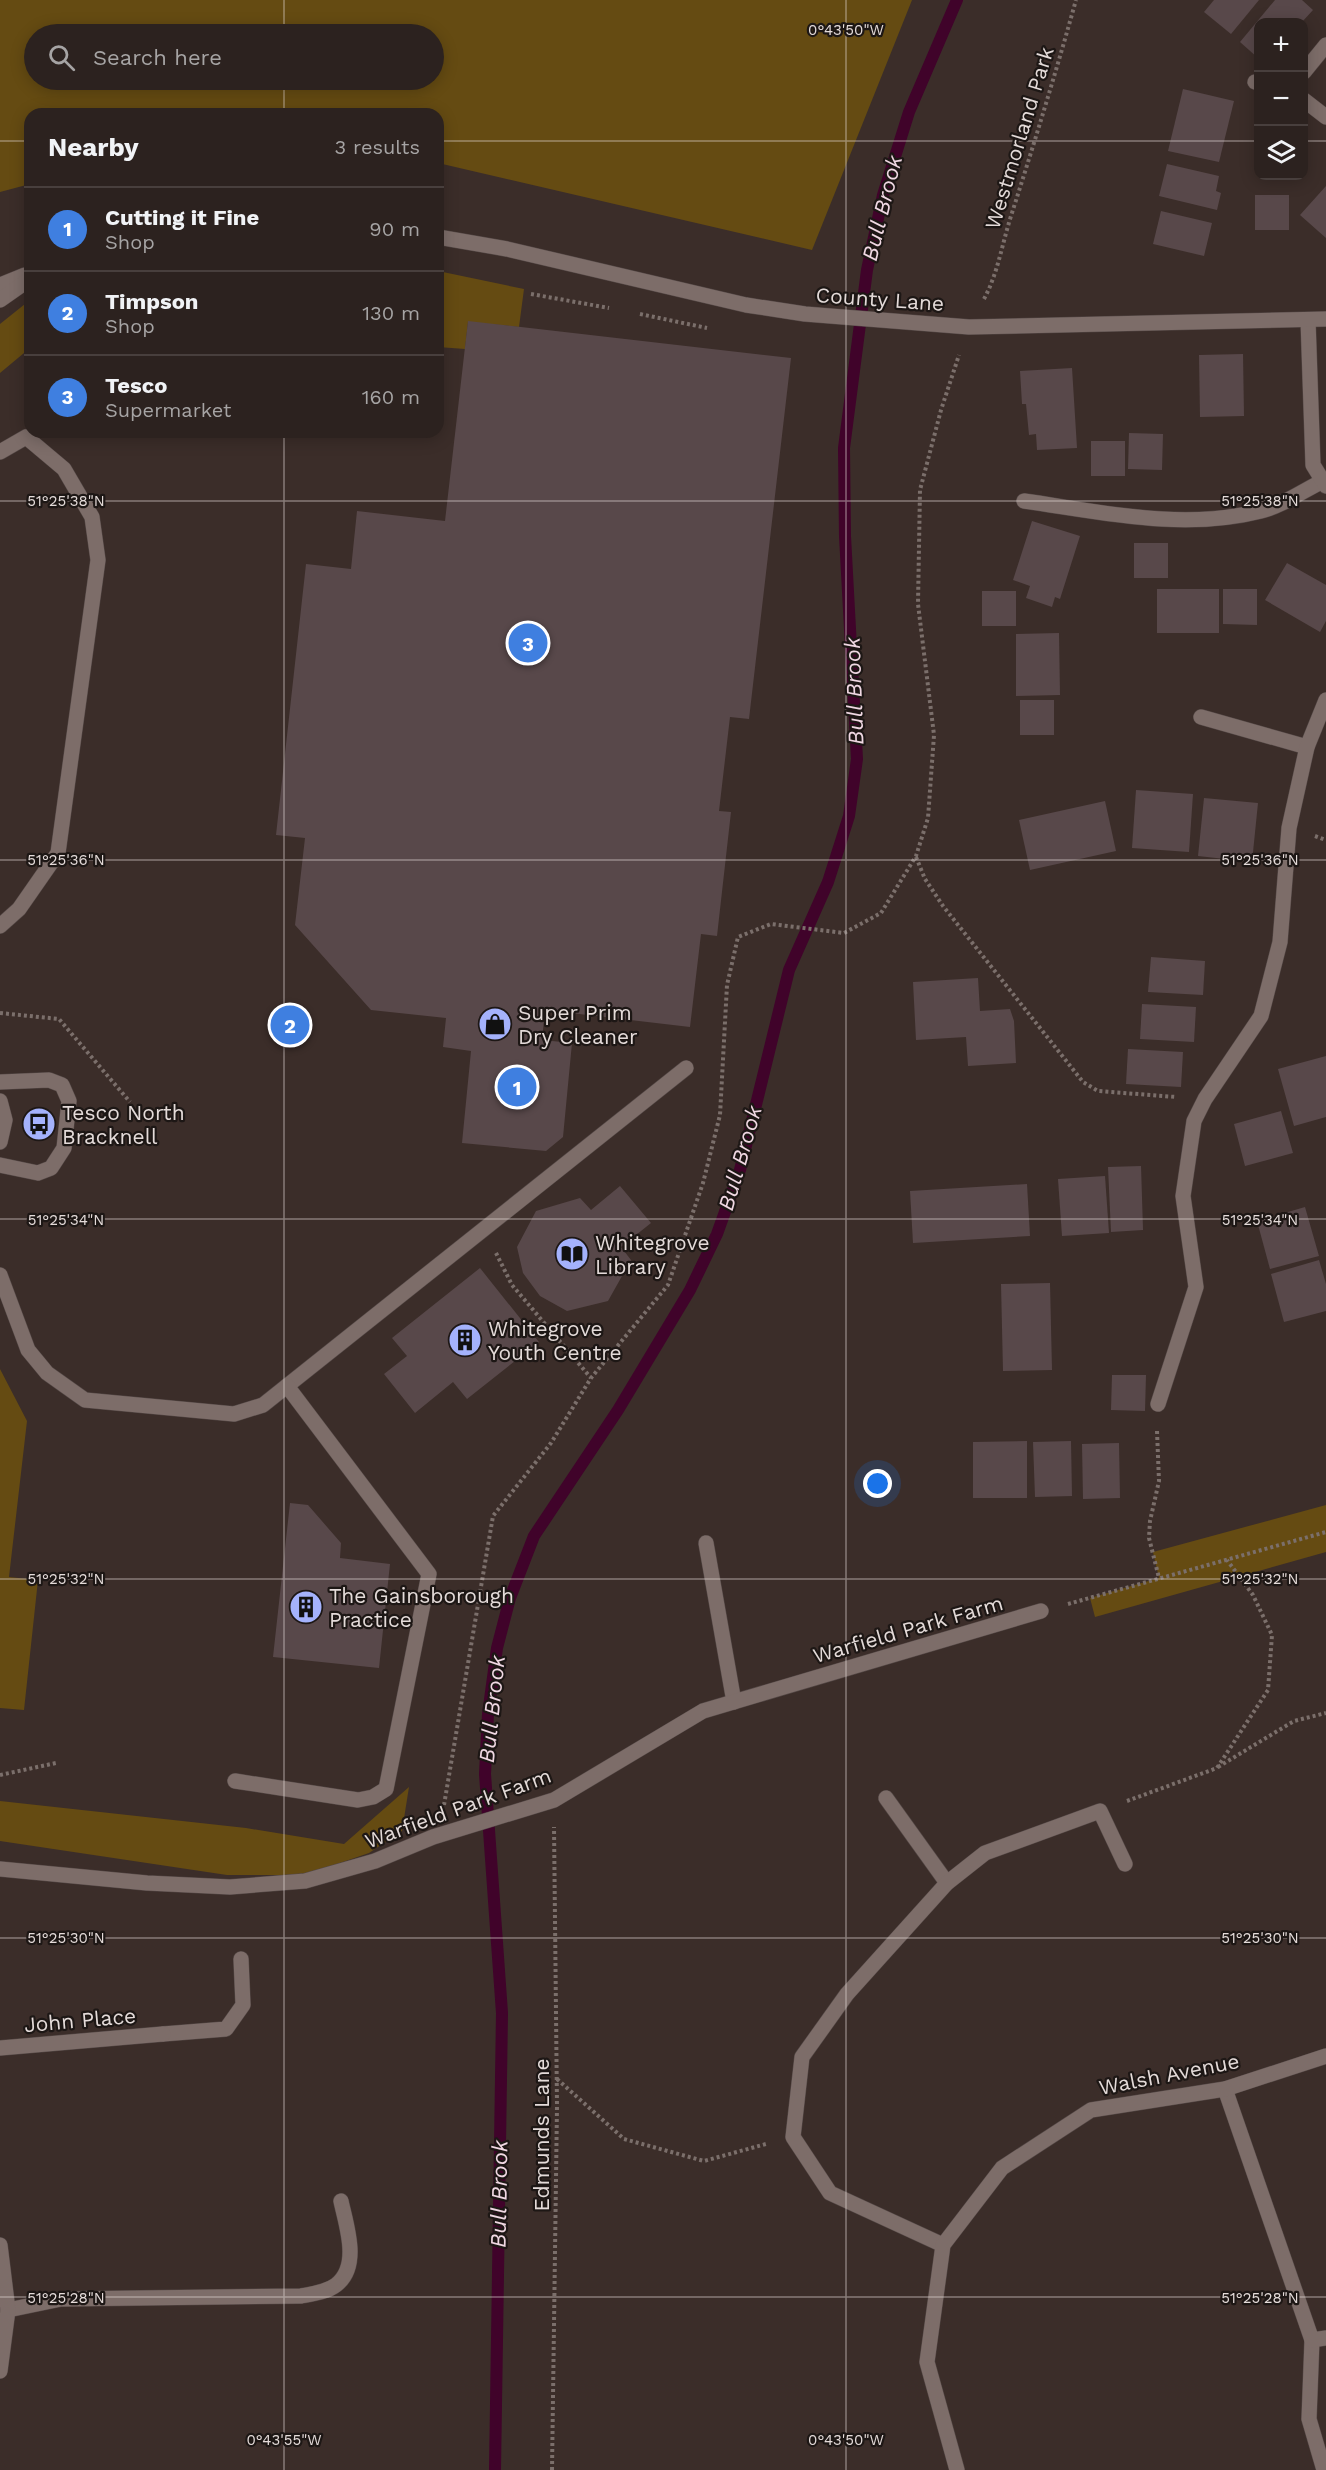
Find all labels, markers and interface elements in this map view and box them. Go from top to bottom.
map controls [1254,18,1308,180]
button: + [1254,18,1308,72]
text: 0°43'50"W [808,21,884,39]
search box [24,24,444,90]
icon: search [45,41,78,74]
street label: Westmorland Park [979,44,1059,232]
text: Search here [93,45,222,70]
button: − [1254,72,1308,126]
button: layers [1254,126,1308,180]
text: Nearby [48,132,139,162]
text: 3 results [335,135,420,159]
water label: Bull Brook [857,152,907,263]
text: Cutting it Fine [105,205,259,230]
text: 1 [63,217,72,241]
text: 90 m [369,217,420,241]
text: Shop [105,230,155,254]
street label: County Lane [815,282,945,316]
text: Timpson [105,289,198,314]
text: 2 [62,301,73,325]
text: 130 m [362,301,420,325]
text: Shop [105,314,155,338]
text: Tesco [105,373,167,398]
text: 3 [62,385,73,409]
text: 160 m [362,385,420,409]
text: Supermarket [105,398,231,422]
text: 51°25'38"N [27,492,105,510]
text: 51°25'38"N [1221,492,1299,510]
pin: 3 [508,620,548,666]
water label: Bull Brook [840,636,868,745]
text: 51°25'36"N [27,851,105,869]
text: 51°25'36"N [1221,851,1299,869]
place label: Super Prim Dry Cleaner [518,1000,638,1049]
pin: 2 [270,1002,310,1048]
shop icon: Super Prim Dry Cleaner [477,1006,513,1042]
pin: 1 [498,1064,536,1110]
place label: Tesco North Bracknell [62,1100,185,1149]
water label: Bull Brook [713,1102,767,1213]
bus stop icon: Tesco North Bracknell [21,1106,57,1142]
text: 51°25'34"N [28,1211,104,1229]
text: 51°25'34"N [1222,1211,1298,1229]
place label: Whitegrove Library [595,1230,710,1279]
library icon: Whitegrove Library [554,1236,590,1272]
place label: Whitegrove Youth Centre [488,1316,622,1365]
building icon: Whitegrove Youth Centre [447,1322,483,1358]
your location [863,1469,892,1498]
text: 51°25'32"N [27,1570,105,1588]
text: 51°25'32"N [1221,1570,1299,1588]
place label: The Gainsborough Practice [329,1583,514,1632]
building icon: The Gainsborough Practice [288,1589,324,1625]
street label: Warfield Park Farm [810,1590,1006,1668]
water label: Bull Brook [474,1653,510,1764]
street label: Warfield Park Farm [361,1763,555,1853]
text: 51°25'30"N [27,1929,105,1947]
text: 51°25'30"N [1221,1929,1299,1947]
street label: John Place [23,2003,137,2037]
street label: Walsh Avenue [1097,2048,1241,2100]
street label: Edmunds Lane [529,2058,554,2212]
water label: Bull Brook [486,2139,512,2248]
text: 51°25'28"N [27,2289,105,2307]
text: 51°25'28"N [1221,2289,1299,2307]
text: 0°43'55"W [246,2431,322,2449]
text: 0°43'50"W [808,2431,884,2449]

